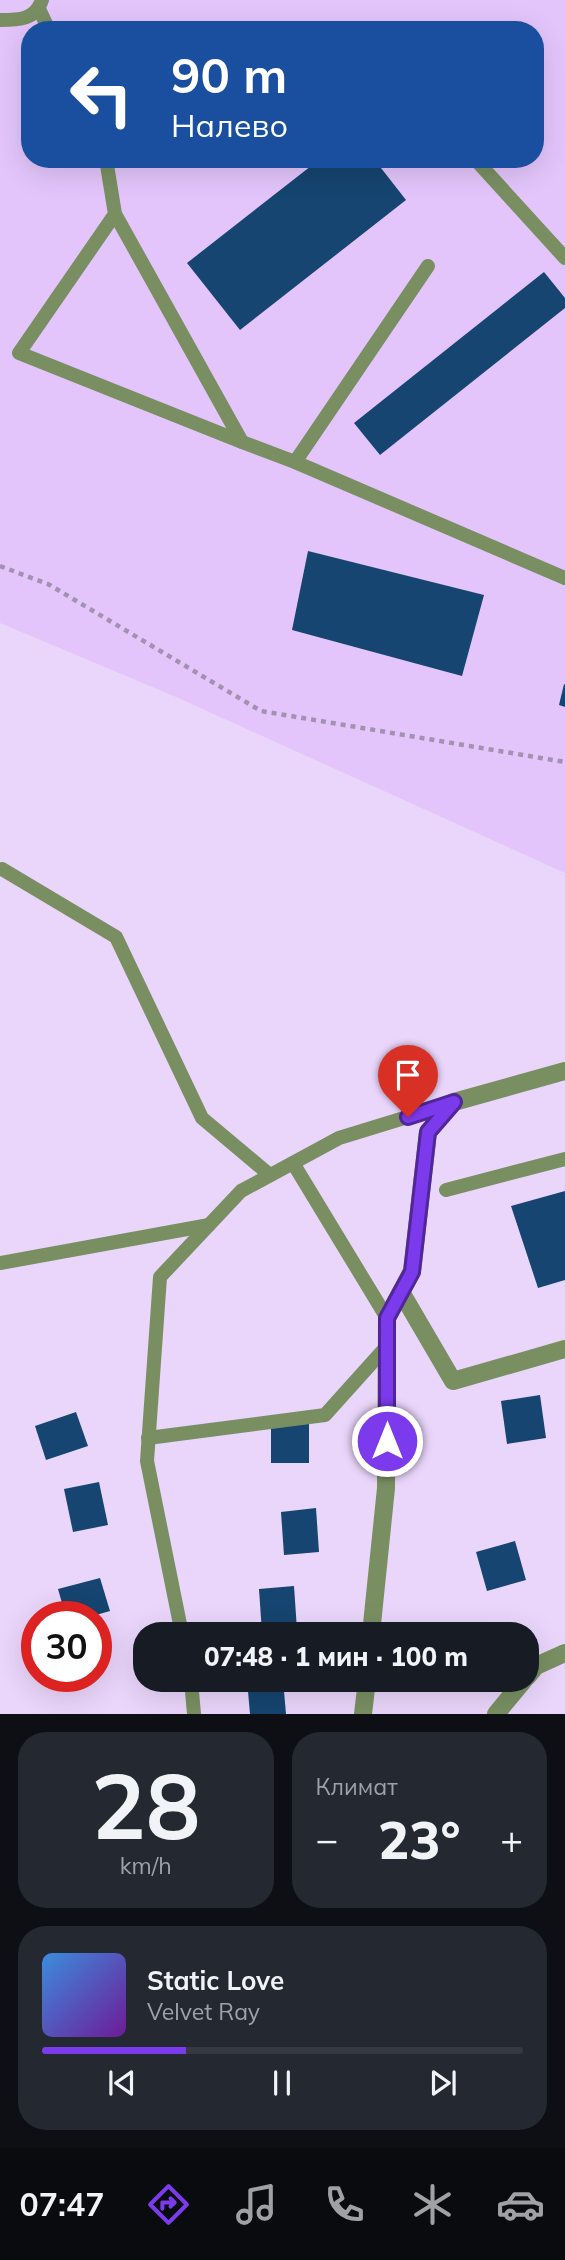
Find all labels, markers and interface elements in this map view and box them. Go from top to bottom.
text: 90 m [171,44,287,105]
icon: left [56,49,147,140]
text: Налево [171,105,288,145]
pin [378,1045,438,1117]
icon: arrive [389,1056,427,1094]
position arrow [350,1404,424,1478]
speed limit sign: 30 [21,1601,112,1692]
text: 07:48 · 1 мин · 100 m [204,1640,468,1673]
text: 28 [91,1748,200,1862]
text: Климат [316,1772,398,1801]
text: 23° [378,1807,460,1872]
text: − [316,1815,338,1863]
text: + [500,1815,523,1863]
text: km/h [120,1851,172,1880]
text: Static Love [147,1964,284,1997]
text: Velvet Ray [147,1997,260,2026]
icon: previous [103,2064,141,2102]
icon: pause [263,2064,301,2102]
icon: next [424,2064,462,2102]
icon: directions [144,2180,193,2229]
icon: music [232,2180,281,2229]
icon: phone [320,2180,369,2229]
icon: climate [408,2180,457,2229]
icon: car [496,2180,545,2229]
text: 07:47 [20,2184,104,2224]

